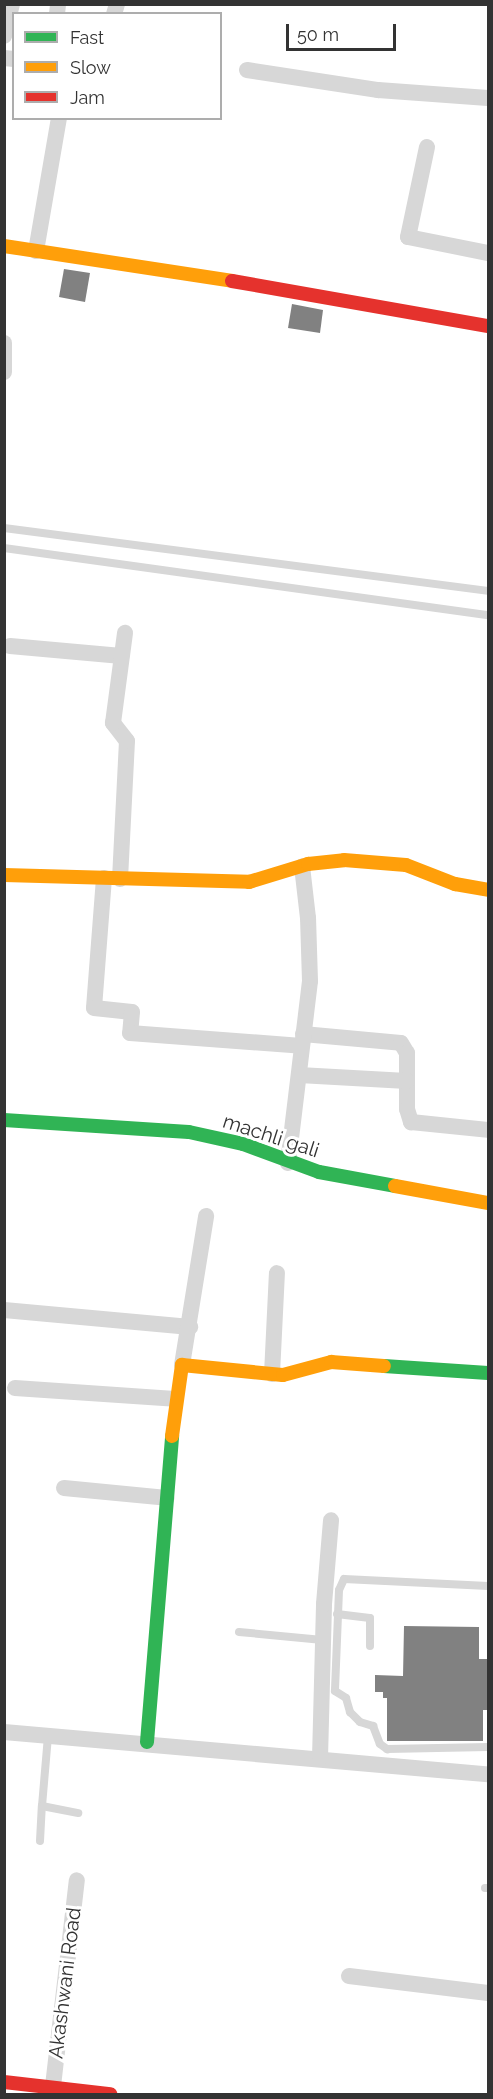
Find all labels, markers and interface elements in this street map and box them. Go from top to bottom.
legend [12,12,222,120]
scale bar [289,12,398,50]
text: 50 m [297,24,339,45]
text: Fast [70,27,104,48]
text: Slow [70,57,111,78]
text: Jam [70,87,105,108]
street label: machli gali [220,1109,322,1163]
street label: Akashwani Road [44,1906,86,2060]

